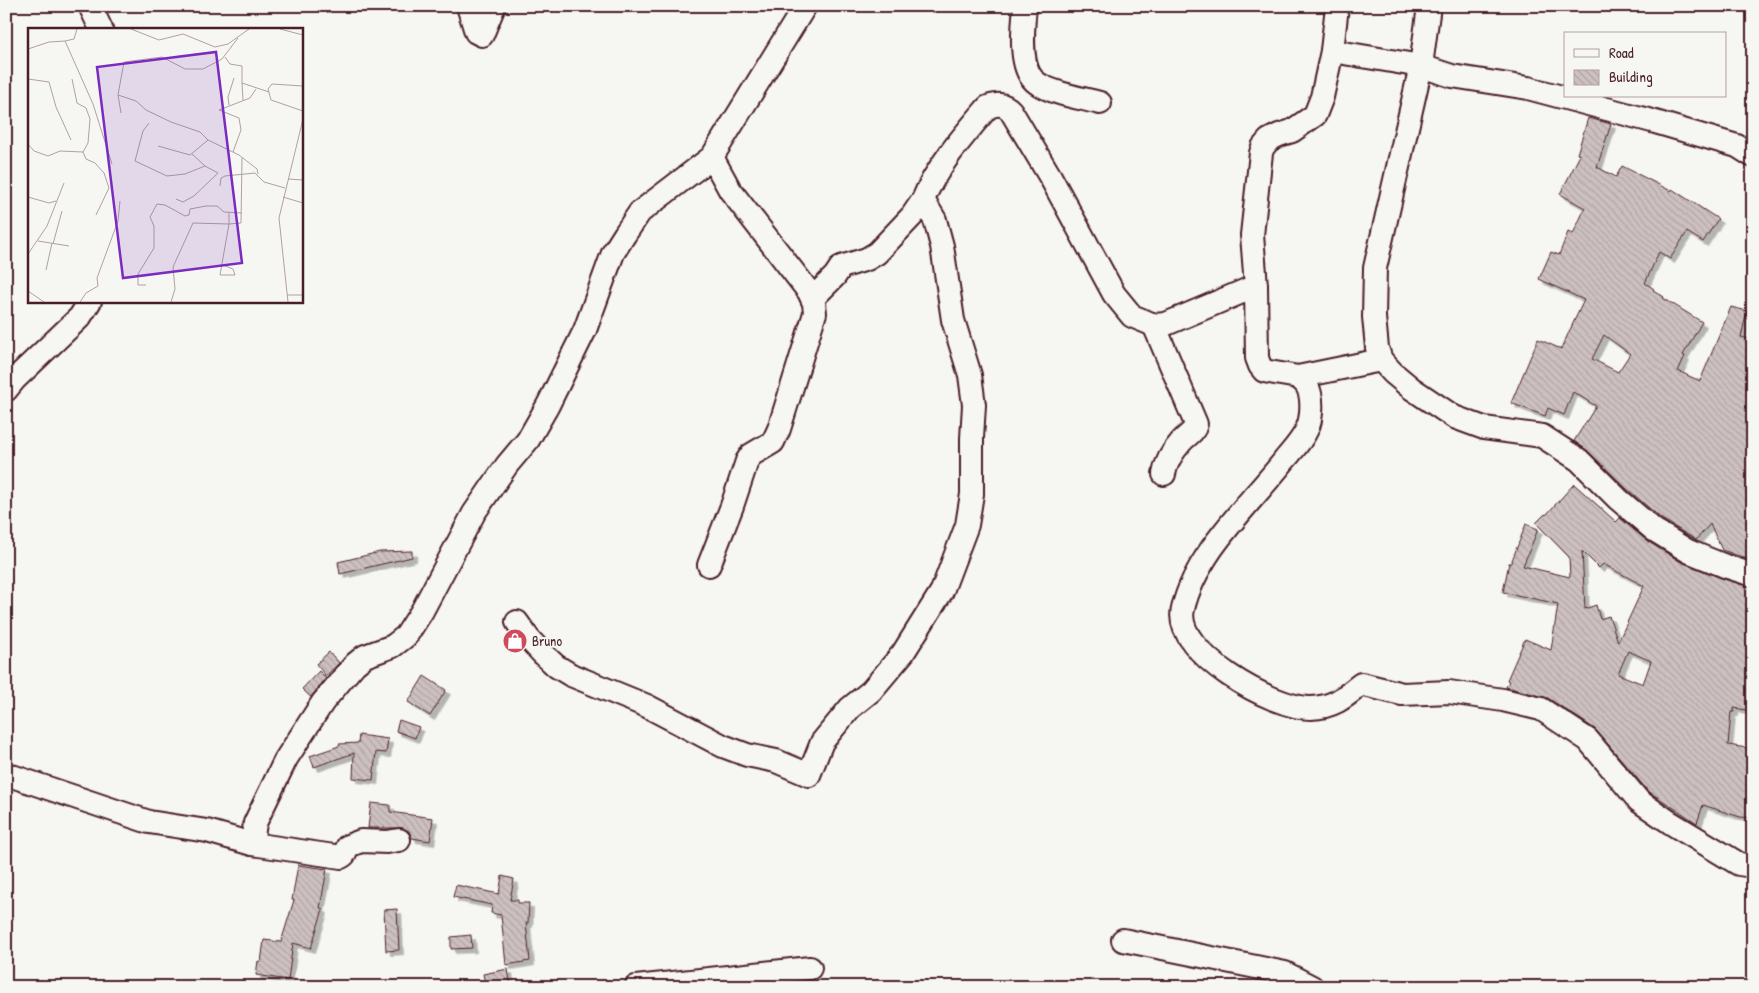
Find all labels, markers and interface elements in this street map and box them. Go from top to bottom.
inset map [28,28,302,302]
legend [1564,32,1726,98]
text: Road [1609,42,1634,63]
text: Building [1609,66,1653,87]
shop icon: Bruno [502,628,528,654]
place label: Bruno [532,631,562,650]

